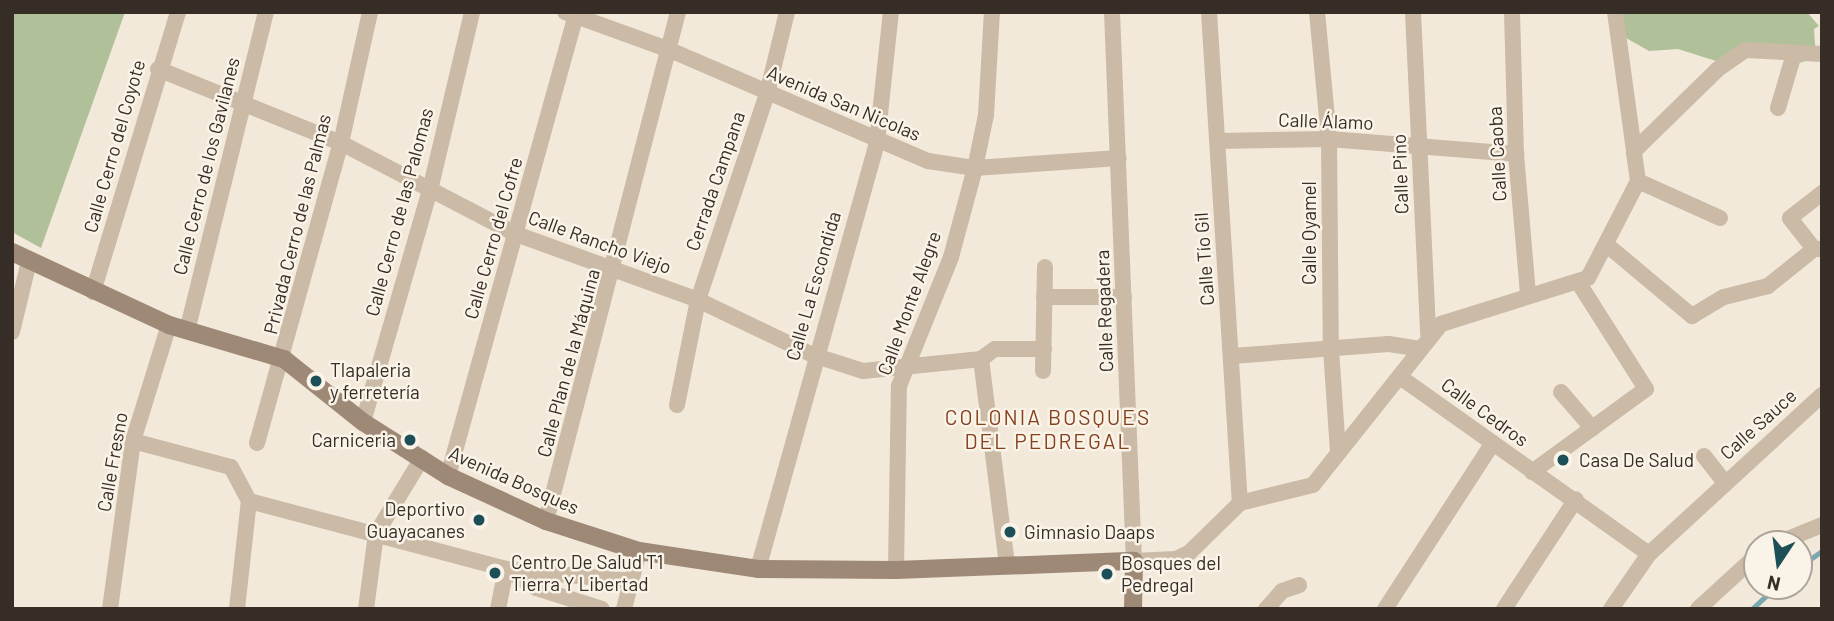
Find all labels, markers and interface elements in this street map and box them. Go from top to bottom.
street label: Calle Cerro de los Gavilanes [168,55,244,277]
street label: Calle Cerro del Coyote [78,57,150,235]
street label: Avenida San Nicolas [764,60,924,146]
street label: Calle Cerro de las Palomas [360,105,438,319]
street label: Calle Caoba [1483,106,1511,202]
street label: Cerrada Campana [680,108,750,254]
street label: Calle Álamo [1278,108,1374,134]
street label: Privada Cerro de las Palmas [259,112,335,336]
street label: Calle Pino [1387,133,1413,215]
street label: Calle Cerro del Cofre [459,154,527,322]
street label: Calle Oyamel [1298,181,1320,285]
street label: Calle Rancho Viejo [525,206,675,278]
street label: Calle La Escondida [781,209,845,363]
street label: Calle Tío Gil [1189,212,1219,306]
street label: Calle Monte Alegre [872,228,946,378]
street label: Calle Regadera [1090,249,1118,373]
street label: Calle Plan de la Máquina [532,266,604,460]
place label: Tlapaleria y ferretería [330,359,420,403]
marker: Tlapaleria y ferretería [308,373,324,389]
street label: Calle Cedros [1437,373,1533,451]
street label: Calle Sauce [1715,384,1801,464]
district label: COLONIA BOSQUES DEL PEDREGAL [947,404,1149,454]
street label: Calle Fresno [92,410,132,514]
place label: Carniceria [311,429,396,451]
marker: Carniceria [402,432,418,448]
street label: Avenida Bosques [445,441,583,519]
place label: Casa De Salud [1579,449,1694,471]
marker: Casa De Salud [1553,450,1573,470]
place label: Deportivo Guayacanes [367,498,465,542]
marker: Deportivo Guayacanes [471,512,487,528]
place label: Gimnasio Daaps [1024,521,1155,543]
marker: Gimnasio Daaps [1002,524,1018,540]
north arrow [1743,530,1813,600]
place label: Centro De Salud T1 Tierra Y Libertad [511,551,663,595]
place label: Bosques del Pedregal [1121,552,1221,596]
marker: Centro De Salud T1 Tierra Y Libertad [485,563,505,583]
marker: Bosques del Pedregal [1099,566,1115,582]
text: N [1765,571,1782,597]

